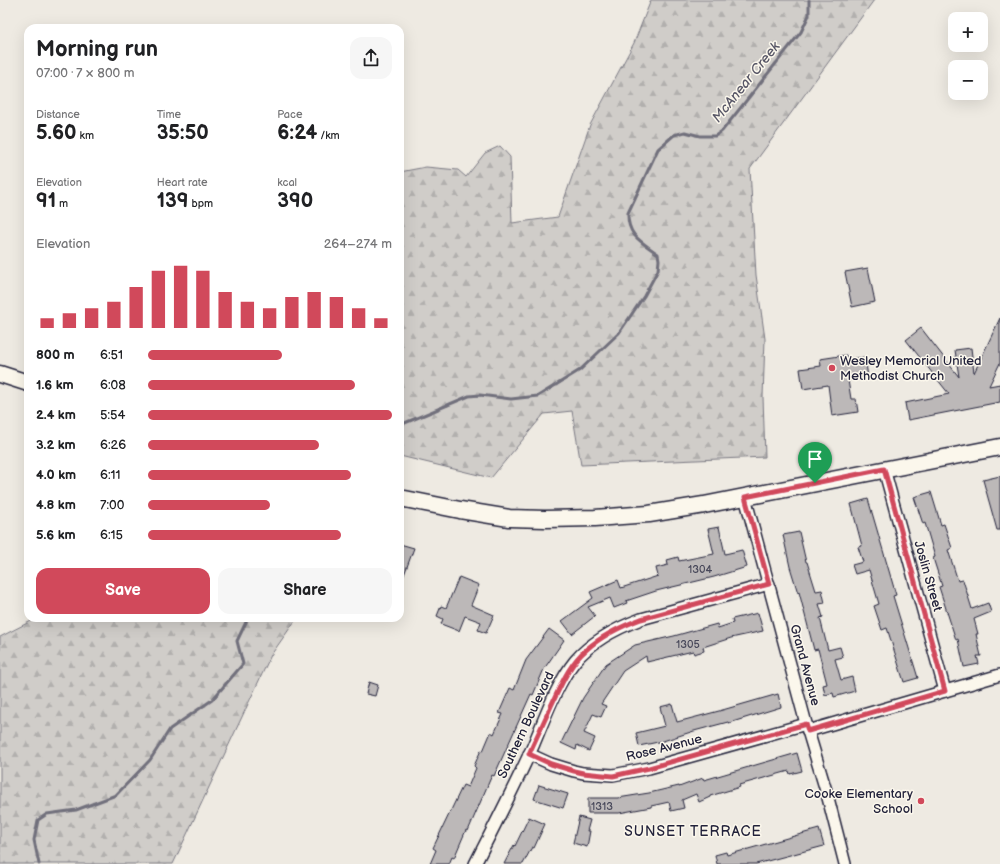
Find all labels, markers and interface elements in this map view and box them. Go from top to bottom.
map controls [948,12,988,100]
button: + [948,12,988,52]
text: Morning run [36,36,158,63]
button: share [350,37,392,79]
water label: McAnear Creek [708,37,784,126]
button: − [948,60,988,100]
text: 07:00 · 7 × 800 m [36,65,134,81]
text: Distance [36,108,80,121]
text: Time [157,108,181,121]
text: Pace [277,108,302,121]
text: 5.60 [36,121,77,145]
text: 35:50 [157,121,209,145]
text: 6:24 [277,121,317,145]
text: km [77,129,94,142]
text: /km [317,129,340,142]
text: Elevation [36,176,82,189]
text: Heart rate [157,176,207,189]
text: kcal [277,176,297,189]
text: 91 [36,189,56,213]
text: 139 [157,189,188,213]
text: 390 [277,189,313,213]
text: m [56,197,68,210]
text: bpm [188,197,213,210]
text: Elevation [36,236,90,252]
text: 264–274 m [324,236,392,252]
text: 800 m [36,347,75,363]
text: 6:51 [100,347,123,363]
place label: Wesley Memorial United Methodist Church [840,353,981,384]
marker: Wesley Memorial United Methodist Church [827,363,837,373]
text: 1.6 km [36,377,74,393]
text: 6:08 [100,377,126,393]
text: 2.4 km [36,407,76,423]
text: 5:54 [100,407,125,423]
text: 3.2 km [36,437,76,453]
text: 6:26 [100,437,126,453]
pin [798,442,832,483]
icon: arrive [804,448,826,470]
text: 4.0 km [36,467,76,483]
text: 6:11 [100,467,121,483]
text: 4.8 km [36,497,76,513]
text: 7:00 [100,497,124,513]
text: 5.6 km [36,527,76,543]
text: 6:15 [100,527,123,543]
street label: Joslin Street [910,539,946,613]
house number: 1304 [688,563,712,576]
button: Save [36,568,210,614]
button: Share [218,568,392,614]
street label: Grand Avenue [786,623,824,708]
house number: 1305 [676,638,700,651]
street label: Southern Boulevard [494,669,558,781]
street label: Rose Avenue [624,731,704,765]
place label: Cooke Elementary School [805,786,913,817]
marker: Cooke Elementary School [916,796,926,806]
house number: 1313 [591,800,613,813]
district label: SUNSET TERRACE [624,823,762,840]

